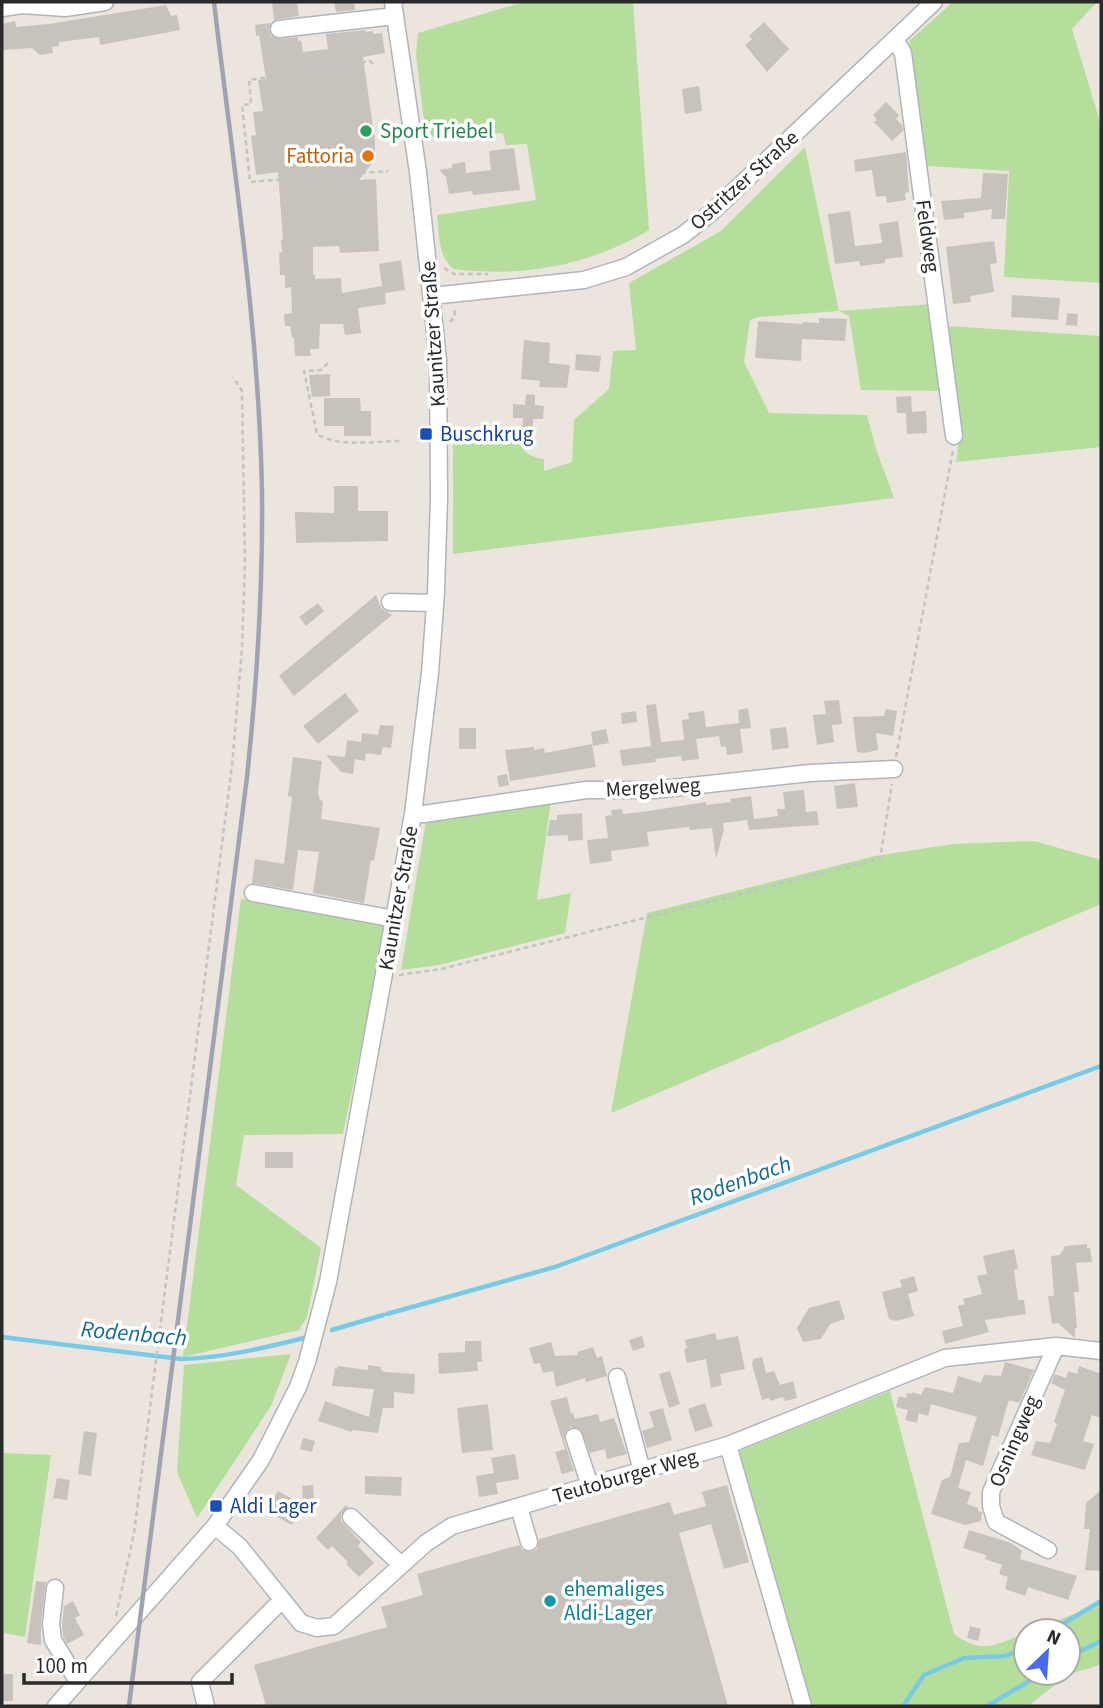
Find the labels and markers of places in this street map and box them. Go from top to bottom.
place label: Sport Triebel [380,116,493,146]
marker: Sport Triebel [358,123,374,139]
place label: Fattoria [286,141,354,171]
marker: Fattoria [360,148,376,164]
place label: Buschkrug [440,419,534,449]
marker: Buschkrug [418,426,434,442]
place label: Aldi Lager [230,1491,317,1521]
marker: Aldi Lager [208,1498,224,1514]
place label: ehemaliges Aldi-Lager [564,1574,664,1628]
marker: ehemaliges Aldi-Lager [542,1593,558,1609]

